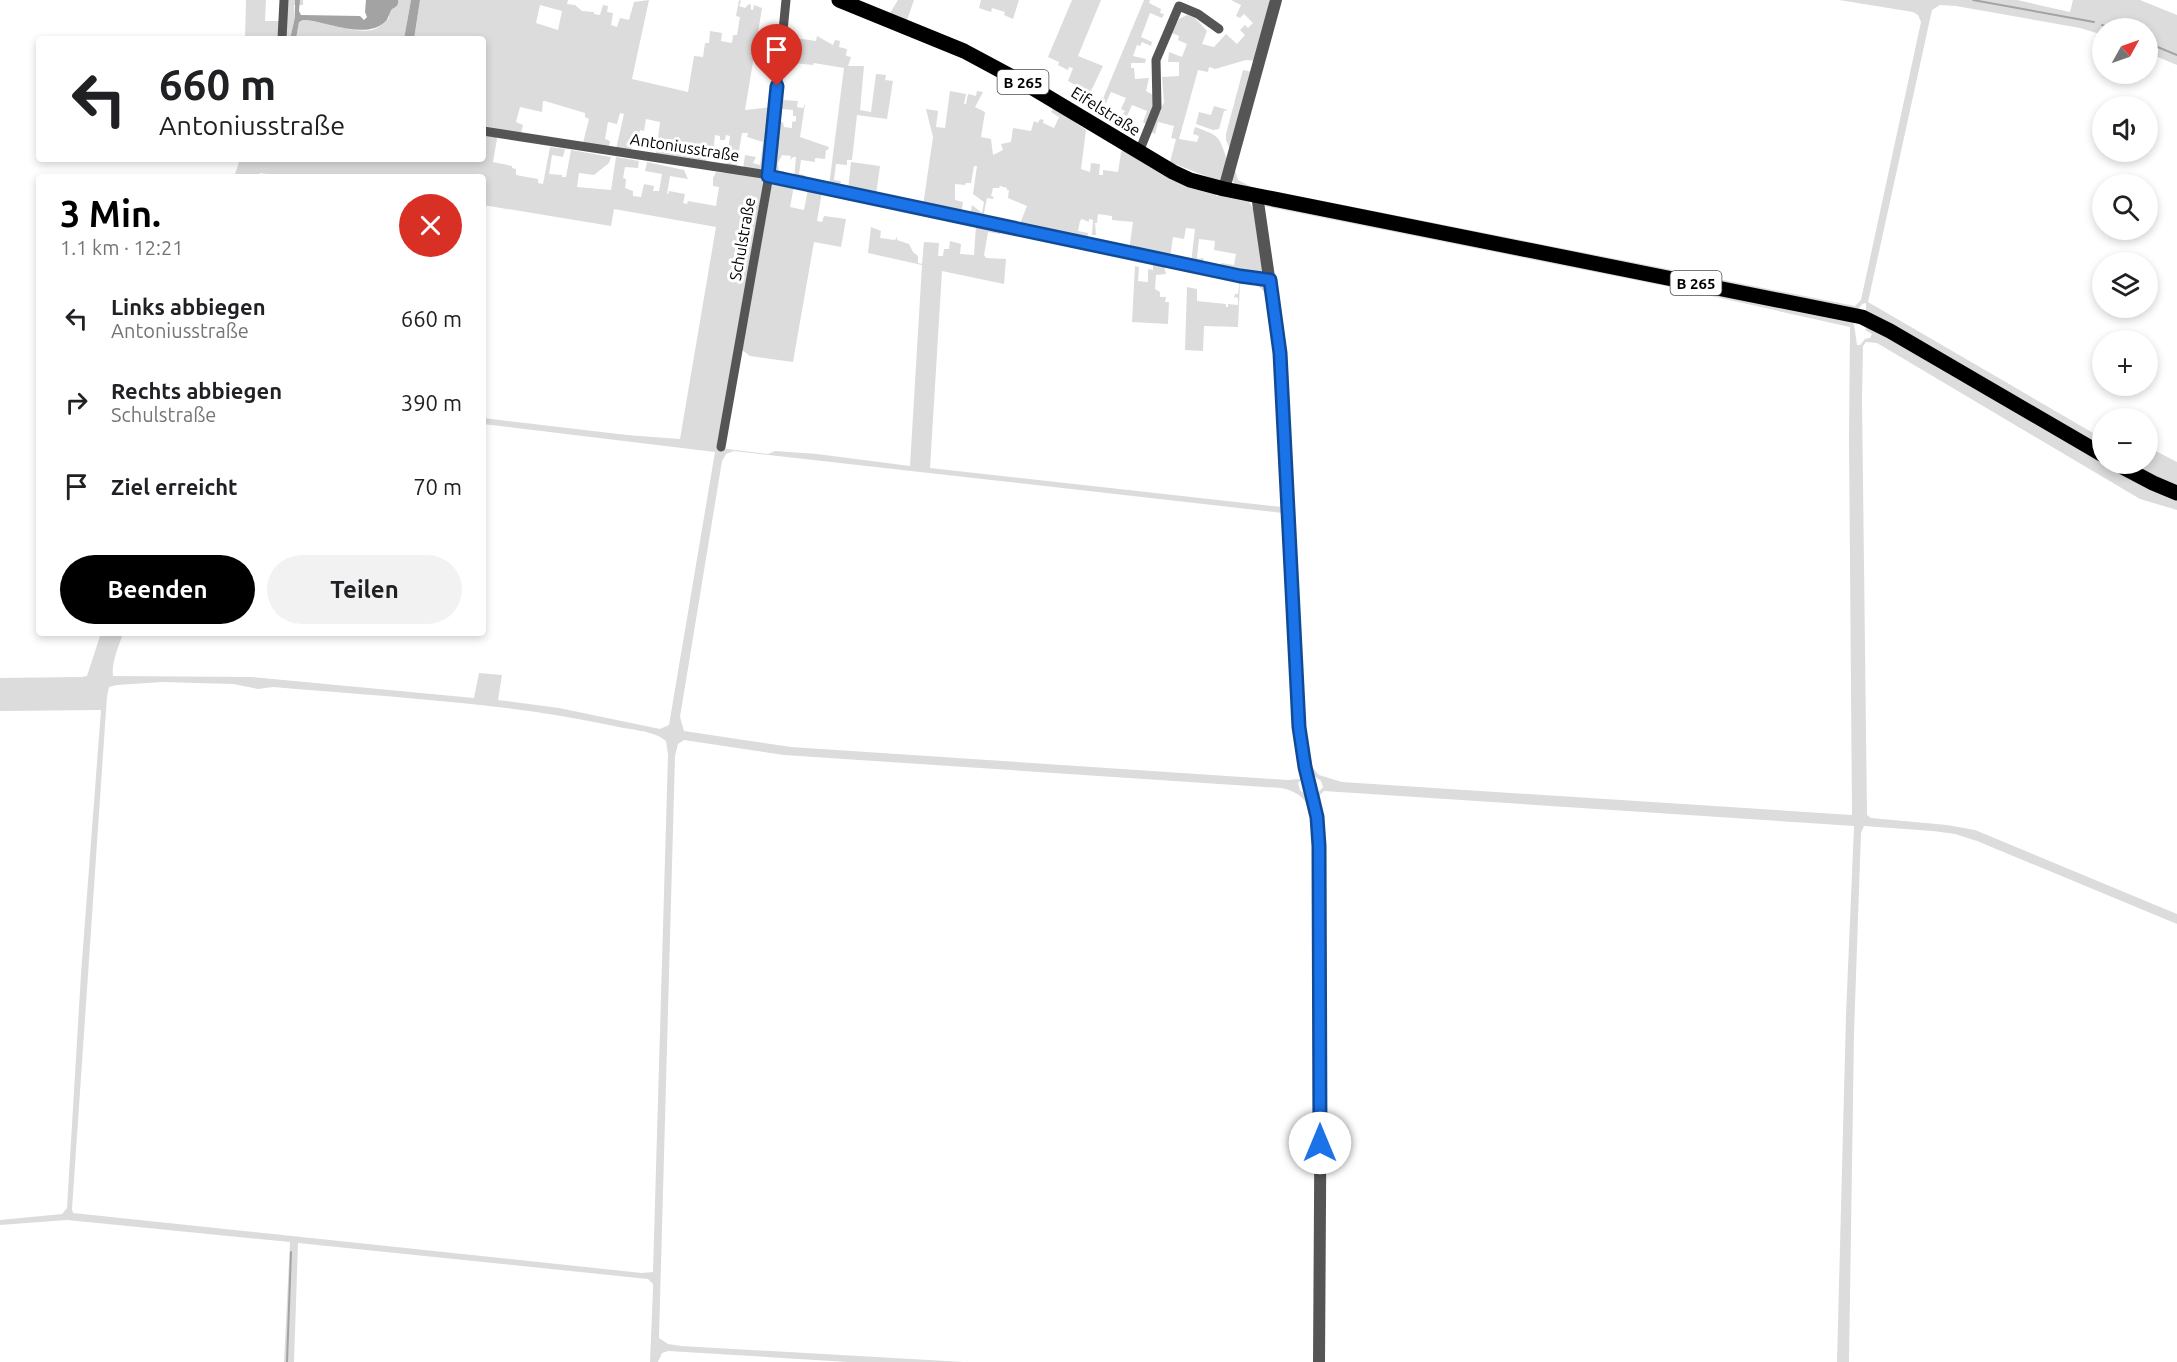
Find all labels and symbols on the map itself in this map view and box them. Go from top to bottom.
north arrow [2092,18,2158,84]
pin [751,24,802,86]
road number: B 265 [998,70,1048,94]
street label: Eifelstraße [1068,83,1144,139]
street label: Antoniusstraße [629,129,741,165]
street label: Schulstraße [726,196,758,282]
road number: B 265 [1670,271,1722,295]
position arrow [1288,1111,1352,1175]

